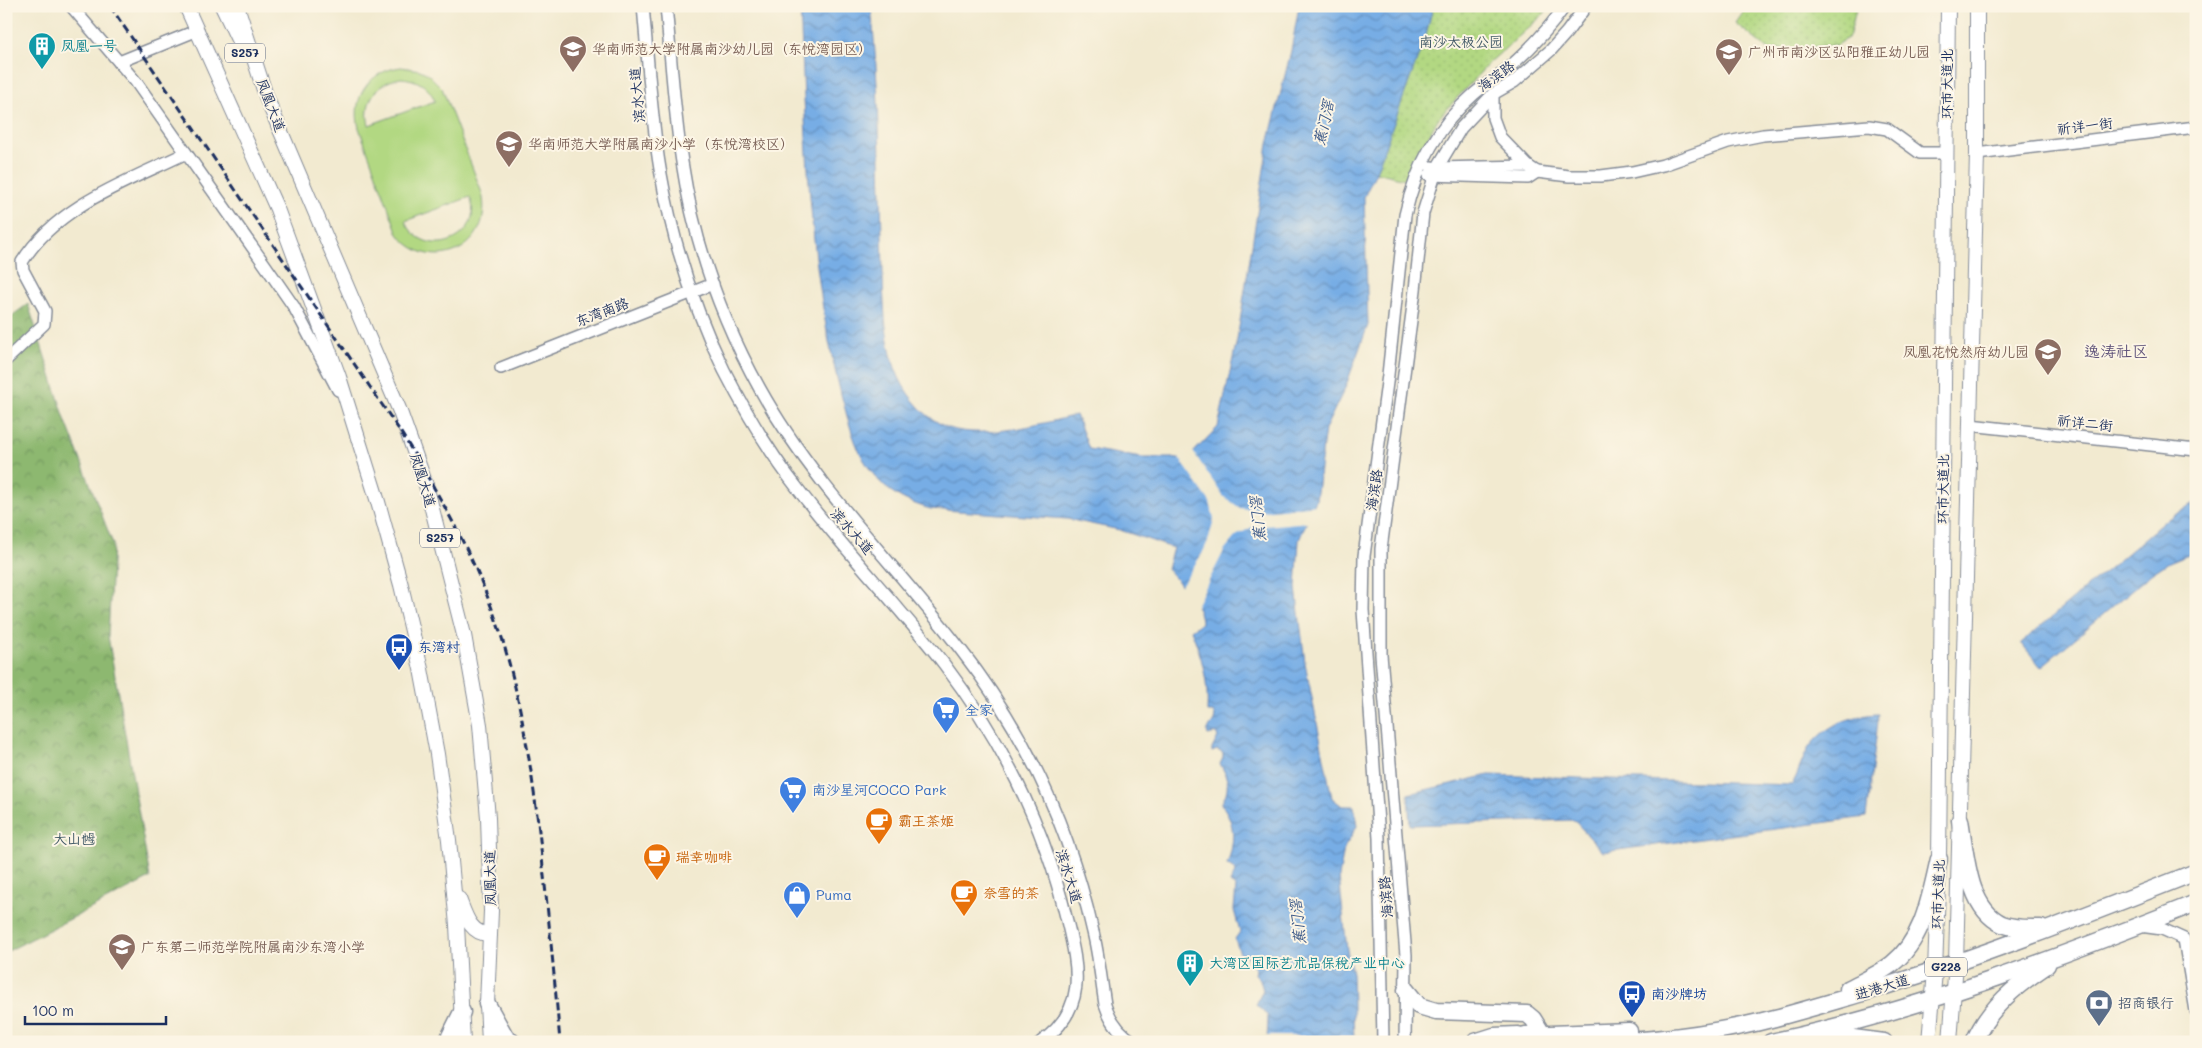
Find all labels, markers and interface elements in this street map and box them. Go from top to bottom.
building icon: 凤凰一号 [27,31,57,70]
park label: 南沙太极公园 [1419,32,1503,51]
school or university icon: 华南师范大学附属南沙幼儿园（东悦湾园区） [558,34,588,73]
place label: 凤凰一号 [61,36,117,55]
school or university icon: 广州市南沙区弘阳雅正幼儿园 [1714,37,1744,76]
place label: 华南师范大学附属南沙幼儿园（东悦湾园区） [592,39,872,58]
place label: 广州市南沙区弘阳雅正幼儿园 [1748,42,1930,61]
road number: S257 [225,44,265,62]
street label: 环市大道北 [1937,49,1956,119]
street label: 海滨路 [1473,56,1518,96]
street label: 滨水大道 [625,66,648,124]
street label: 凤凰大道 [253,75,290,134]
water label: 蕉门滘 [1308,97,1338,147]
street label: 祈详一街 [2056,113,2114,138]
school or university icon: 华南师范大学附属南沙小学（东悦湾校区） [494,129,524,168]
place label: 华南师范大学附属南沙小学（东悦湾校区） [528,134,794,153]
street label: 东湾南路 [572,293,631,330]
school or university icon: 凤凰花悦然府幼儿园 [2033,337,2063,376]
district label: 逸涛社区 [2084,340,2148,361]
place label: 凤凰花悦然府幼儿园 [1903,342,2029,361]
street label: 祈详二街 [2056,410,2114,435]
street label: 凤凰大道 [406,450,441,509]
street label: 环市大道北 [1932,454,1953,524]
street label: 海滨路 [1361,468,1386,512]
water label: 蕉门滘 [1245,494,1269,543]
street label: 滨水大道 [827,503,878,558]
road number: S257 [420,528,460,548]
bus stop icon: 东湾村 [384,632,414,671]
place label: 东湾村 [418,637,460,656]
supermarket icon: 全家 [931,695,961,734]
place label: 全家 [965,700,993,719]
supermarket icon: 南沙星河COCO Park [778,775,808,814]
place label: 南沙星河COCO Park [812,780,946,799]
cafe icon: 霸王茶姬 [864,806,894,845]
place label: 霸王茶姬 [898,811,954,830]
park label: 大山乸 [53,829,95,848]
cafe icon: 瑞幸咖啡 [642,842,672,881]
street label: 滨水大道 [1052,846,1087,905]
place label: 瑞幸咖啡 [675,847,732,866]
street label: 凤凰大道 [480,850,499,906]
street label: 环市大道北 [1927,859,1948,929]
street label: 海滨路 [1374,875,1397,919]
cafe icon: 奈雪的茶 [949,878,979,917]
shop icon: Puma [782,880,812,919]
place label: 奈雪的茶 [983,883,1039,902]
place label: Puma [816,885,852,904]
water label: 蕉门滘 [1285,897,1309,946]
school or university icon: 广东第二师范学院附属南沙东湾小学 [107,932,137,971]
place label: 广东第二师范学院附属南沙东湾小学 [141,937,365,956]
building icon: 大湾区国际艺术品保税产业中心 [1175,948,1205,987]
place label: 大湾区国际艺术品保税产业中心 [1209,953,1405,972]
road number: G228 [1925,958,1967,976]
street label: 进港大道 [1852,969,1911,1004]
bus stop icon: 南沙牌坊 [1617,979,1647,1018]
place label: 南沙牌坊 [1651,984,1707,1003]
bank icon: 招商银行 [2084,988,2114,1027]
scale bar [25,993,166,1025]
place label: 招商银行 [2118,993,2174,1012]
text: 100 m [32,1000,74,1020]

